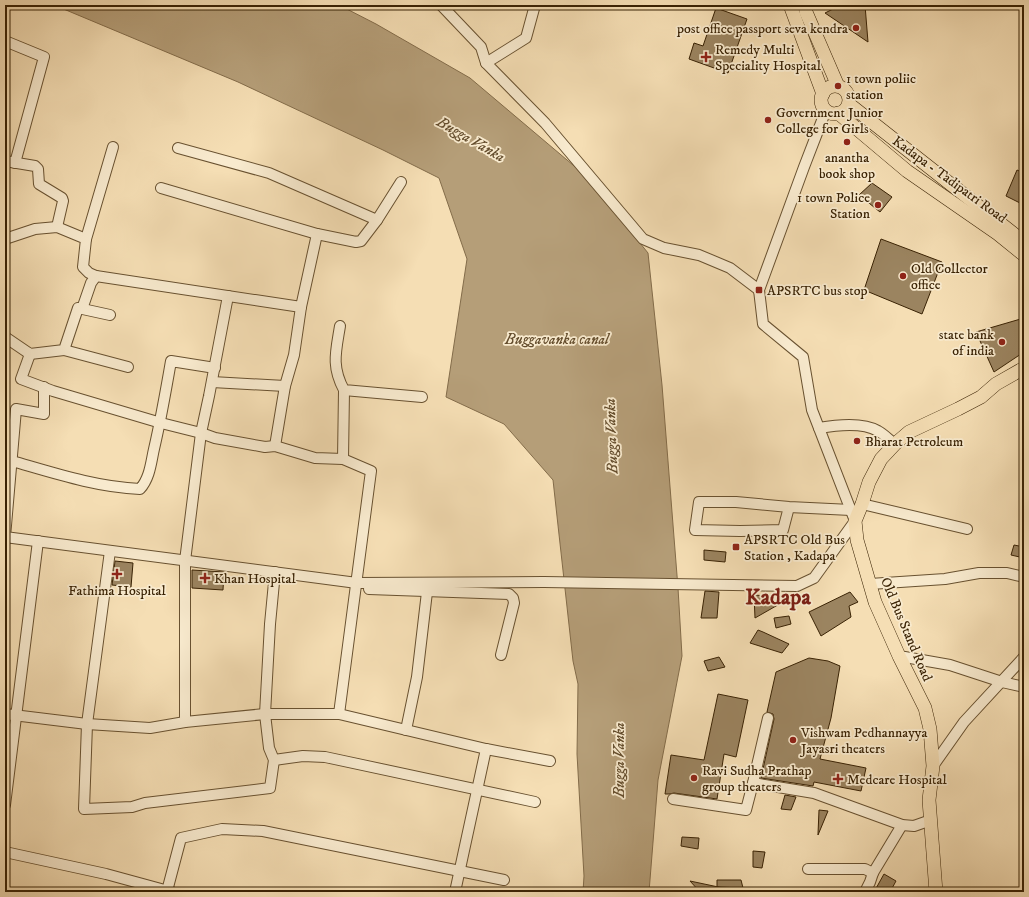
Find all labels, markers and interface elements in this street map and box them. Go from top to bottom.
place label: post office passport seva kendra [676,20,848,38]
marker: post office passport seva kendra [851,23,861,33]
place label: Remedy Multi Speciality Hospital [715,41,822,75]
marker: Remedy Multi Speciality Hospital [700,51,712,63]
place label: 1 town poliic station [846,70,916,104]
marker: 1 town poliic station [833,81,843,91]
place label: Government Junior College for Girls [776,104,884,138]
water label: Bugga Vanka [433,112,508,166]
marker: Government Junior College for Girls [763,115,773,125]
street label: Kadapa - Tadipatri Road [888,132,1010,228]
marker: anantha book shop [842,137,852,147]
place label: anantha book shop [819,149,875,183]
place label: 1 town Police Station [797,189,871,223]
marker: 1 town Police Station [873,200,883,210]
place label: Old Collector office [911,260,988,294]
marker: Old Collector office [898,271,908,281]
place label: APSRTC bus stop [767,282,868,300]
marker: APSRTC bus stop [754,285,764,295]
place label: state bank of india [939,326,994,360]
water label: Buggavanka canal [504,330,611,349]
marker: state bank of india [997,337,1007,347]
water label: Bugga Vanka [601,398,622,475]
place label: Bharat Petroleum [865,433,964,451]
marker: Bharat Petroleum [852,436,862,446]
place label: APSRTC Old Bus Station , Kadapa [744,531,845,565]
marker: APSRTC Old Bus Station , Kadapa [731,542,741,552]
marker: Fathima Hospital [111,568,123,580]
place label: Khan Hospital [214,570,296,588]
marker: Khan Hospital [199,572,211,584]
street label: Old Bus Stand Road [876,575,936,684]
place label: Fathima Hospital [68,582,166,600]
district label: Kadapa [745,584,811,611]
water label: Bugga Vanka [610,722,629,799]
place label: Vishwam Pedhannayya Jayasri theaters [799,724,927,758]
marker: Vishwam Pedhannayya Jayasri theaters [788,735,798,745]
place label: Ravi Sudha Prathap group theaters [702,762,811,796]
place label: Medcare Hospital [847,771,947,789]
marker: Ravi Sudha Prathap group theaters [689,773,699,783]
marker: Medcare Hospital [832,773,844,785]

